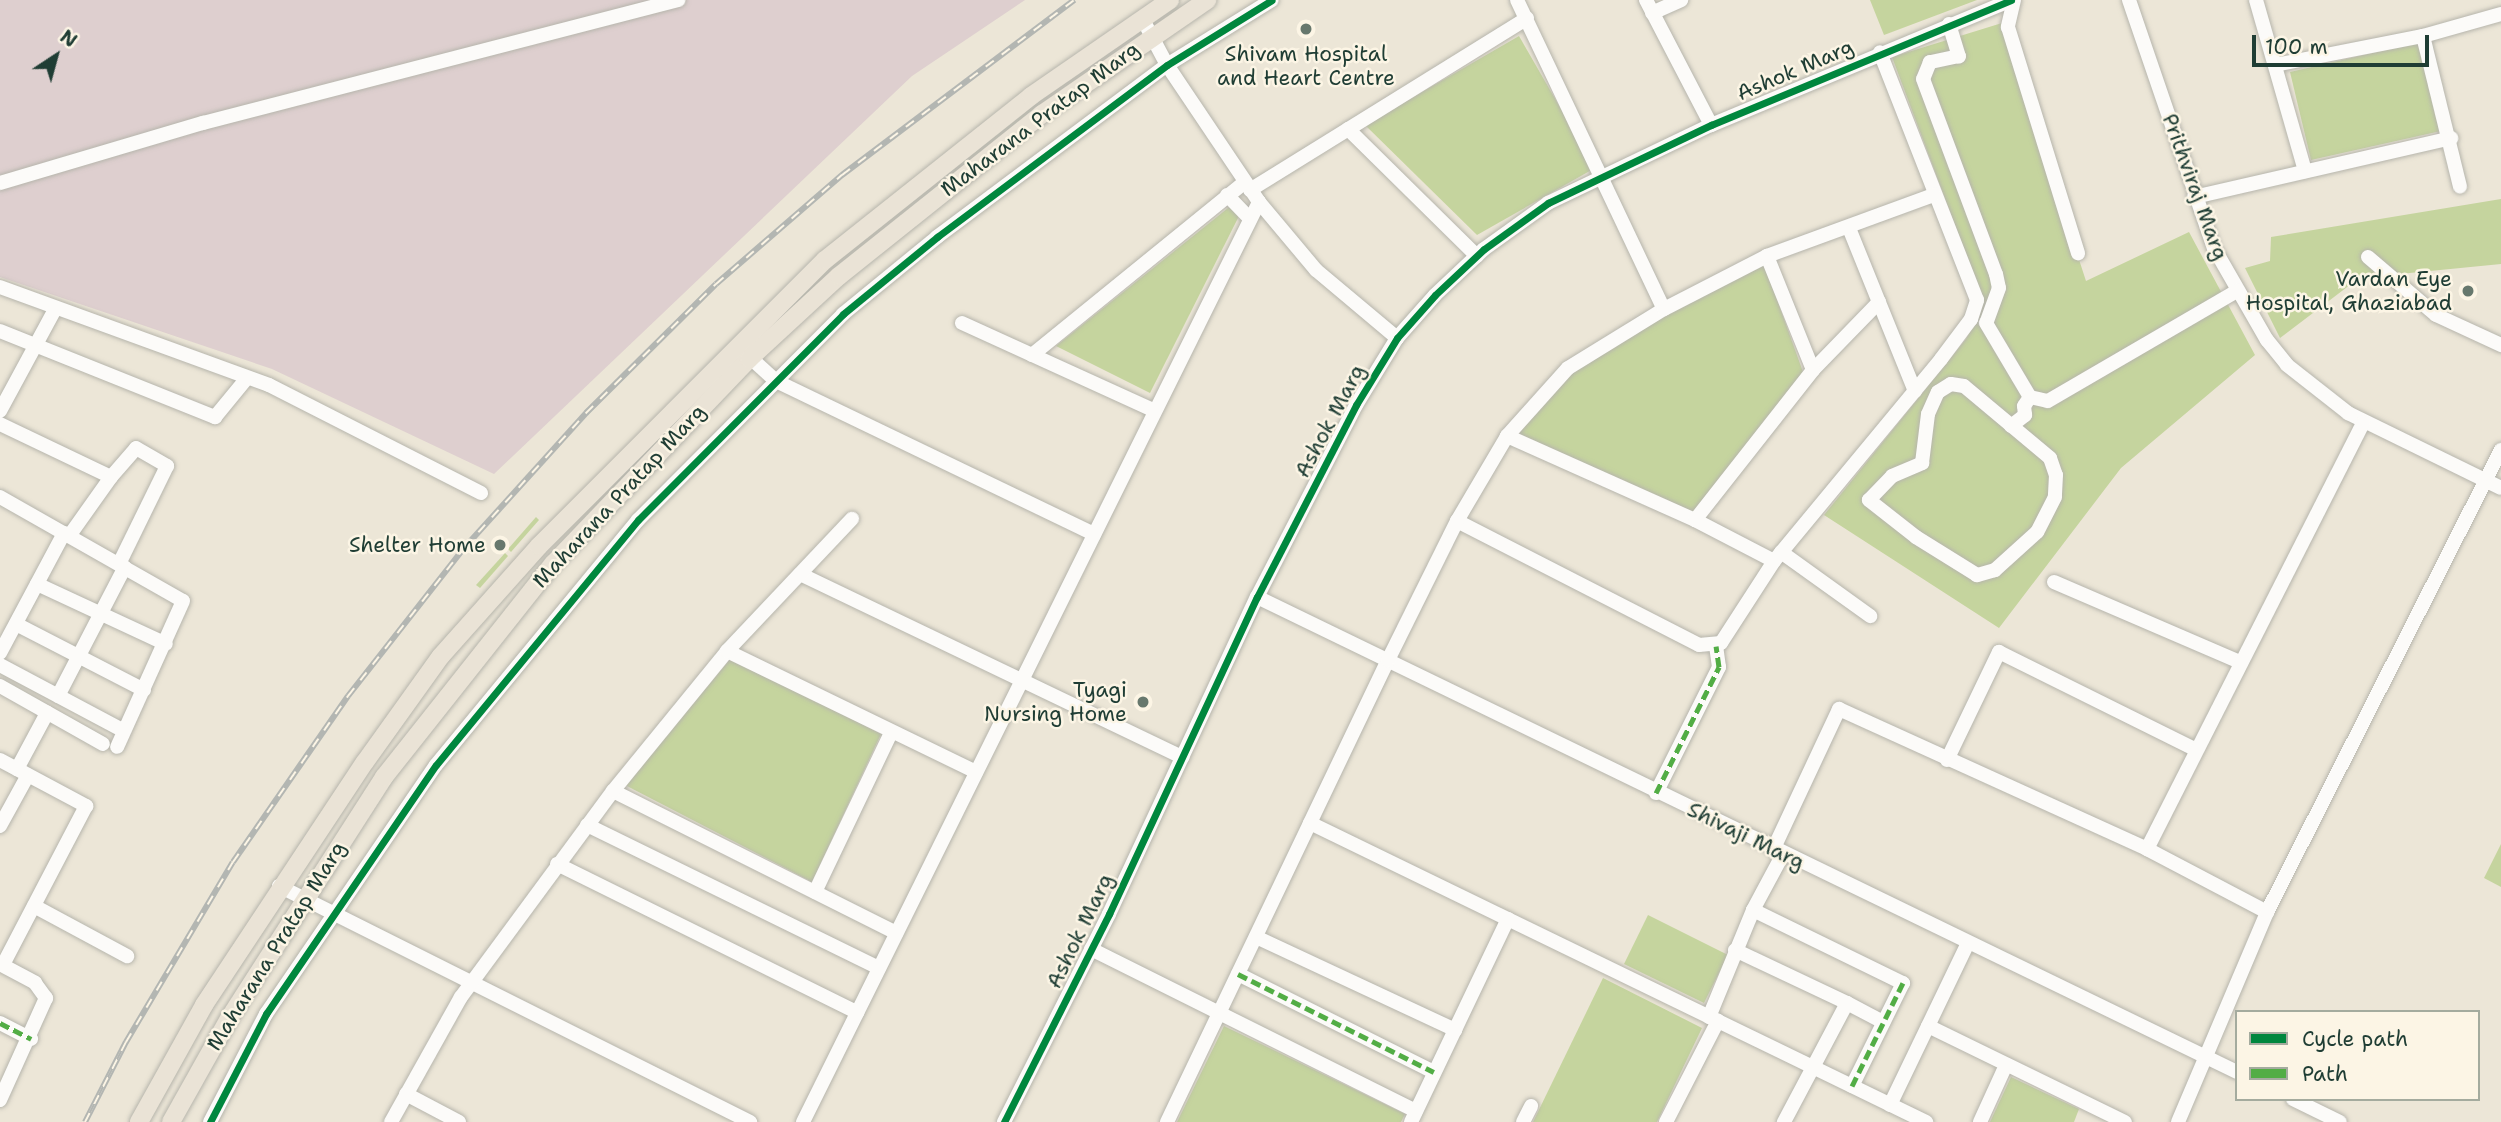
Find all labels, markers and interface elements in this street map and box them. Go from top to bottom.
marker: Shivam Hospital and Heart Centre [1296,19,1316,39]
north arrow [21,21,91,91]
scale bar [2256,21,2433,65]
text: N [55,24,82,53]
text: 100 m [2265,33,2328,61]
street label: Ashok Marg [1733,34,1857,106]
street label: Maharana Pratap Marg [936,36,1144,202]
place label: Shivam Hospital and Heart Centre [1217,41,1395,91]
street label: Prithviraj Marg [2157,110,2233,264]
place label: Vardan Eye Hospital, Ghaziabad [2246,266,2452,316]
marker: Vardan Eye Hospital, Ghaziabad [2458,281,2478,301]
street label: Ashok Marg [1290,360,1370,482]
street label: Maharana Pratap Marg [527,399,711,593]
place label: Shelter Home [349,532,486,558]
marker: Shelter Home [492,537,508,553]
place label: Tyagi Nursing Home [984,677,1127,727]
marker: Tyagi Nursing Home [1133,692,1153,712]
street label: Shivaji Marg [1683,797,1809,875]
street label: Maharana Pratap Marg [201,837,351,1055]
street label: Ashok Marg [1041,870,1119,992]
legend [2235,1010,2480,1101]
text: Cycle path [2302,1025,2408,1053]
text: Path [2302,1060,2348,1088]

